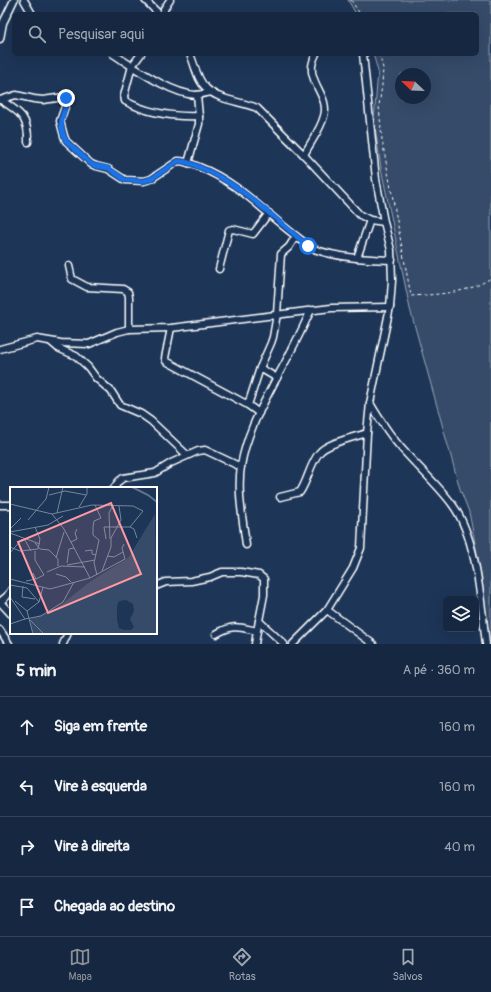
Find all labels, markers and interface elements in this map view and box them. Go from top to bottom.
search box [12,12,479,56]
icon: search [26,23,48,45]
text: Pesquisar aqui [58,25,144,44]
north arrow [395,68,431,104]
route end [57,89,75,107]
route start [299,237,317,255]
inset map [10,487,157,634]
map controls [443,596,479,632]
button: layers [443,596,479,632]
text: 5 min [16,660,56,681]
text: A pé · 360 m [403,662,475,678]
icon: ahead [16,716,38,738]
text: Siga em frente [54,717,147,736]
text: 160 m [439,719,475,735]
icon: left [16,776,38,798]
text: Vire à esquerda [54,777,147,796]
text: 160 m [439,779,475,795]
icon: right [16,836,38,858]
text: Vire à direita [54,837,130,856]
text: 40 m [444,839,475,855]
icon: arrive [16,896,38,918]
text: Chegada ao destino [54,897,175,916]
tab: Mapa [68,946,92,983]
tab: Rotas [229,946,256,983]
tab: Salvos [393,946,422,983]

